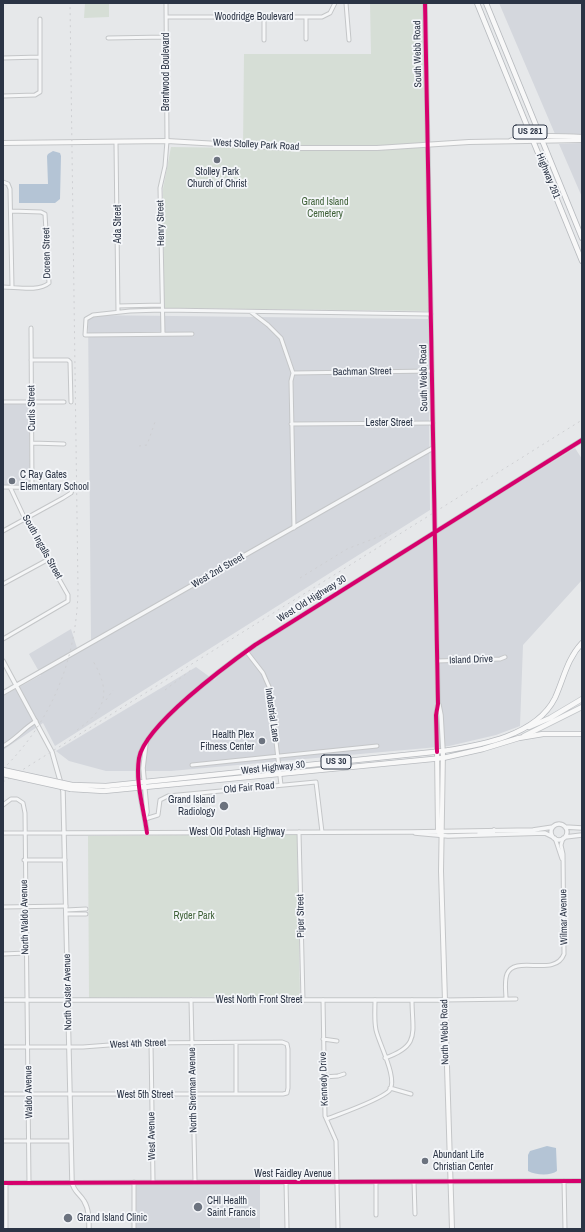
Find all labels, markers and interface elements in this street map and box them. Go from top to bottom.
street label: Woodridge Boulevard [214,11,294,23]
street label: South Webb Road [411,20,425,88]
street label: Brentwood Boulevard [160,33,172,111]
road number: US 281 [513,125,547,139]
street label: West Stolley Park Road [213,137,299,153]
street label: Highway 281 [533,152,563,200]
marker: Stolley Park Church of Christ [212,155,222,165]
place label: Stolley Park Church of Christ [187,166,247,190]
park label: Grand Island Cemetery [302,196,348,220]
street label: Henry Street [155,200,167,246]
street label: Ada Street [112,205,124,243]
street label: Doreen Street [41,227,53,279]
street label: South Webb Road [417,344,431,412]
street label: Bachman Street [332,365,392,379]
street label: Curtis Street [26,385,38,431]
street label: Lester Street [366,417,412,429]
place label: C Ray Gates Elementary School [20,469,89,492]
marker: C Ray Gates Elementary School [7,476,17,486]
street label: South Ingalls Street [19,513,65,581]
street label: West 2nd Street [190,551,246,591]
street label: West Old Highway 30 [275,573,349,625]
street label: Island Drive [449,653,493,667]
street label: Industrial Lane [262,687,282,743]
place label: Health Plex Fitness Center [200,729,254,752]
marker: Health Plex Fitness Center [257,736,267,746]
road number: US 30 [321,755,351,769]
street label: West Highway 30 [240,759,306,777]
street label: Old Fair Road [223,780,275,796]
place label: Grand Island Radiology [168,794,215,818]
marker: Grand Island Radiology [218,800,230,812]
street label: West Old Potash Highway [189,826,285,838]
street label: North Waldo Avenue [18,879,32,955]
street label: Wilmar Avenue [558,889,570,945]
street label: Piper Street [295,894,307,938]
park label: Ryder Park [173,910,215,922]
street label: North Custer Avenue [61,954,75,1030]
street label: West North Front Street [216,994,302,1006]
street label: North Webb Road [438,999,452,1065]
street label: West 4th Street [110,1037,166,1051]
street label: North Sherman Avenue [186,1047,200,1133]
street label: Kennedy Drive [317,1052,331,1106]
street label: Waldo Avenue [23,1065,35,1119]
street label: West 5th Street [117,1089,173,1101]
street label: West Avenue [146,1112,158,1160]
place label: Abundant Life Christian Center [433,1149,493,1172]
marker: Abundant Life Christian Center [420,1156,430,1166]
street label: West Faidley Avenue [254,1168,332,1180]
place label: CHI Health Saint Francis [207,1195,256,1218]
marker: CHI Health Saint Francis [192,1201,204,1213]
marker: Grand Island Clinic [62,1212,74,1224]
place label: Grand Island Clinic [77,1212,147,1224]

